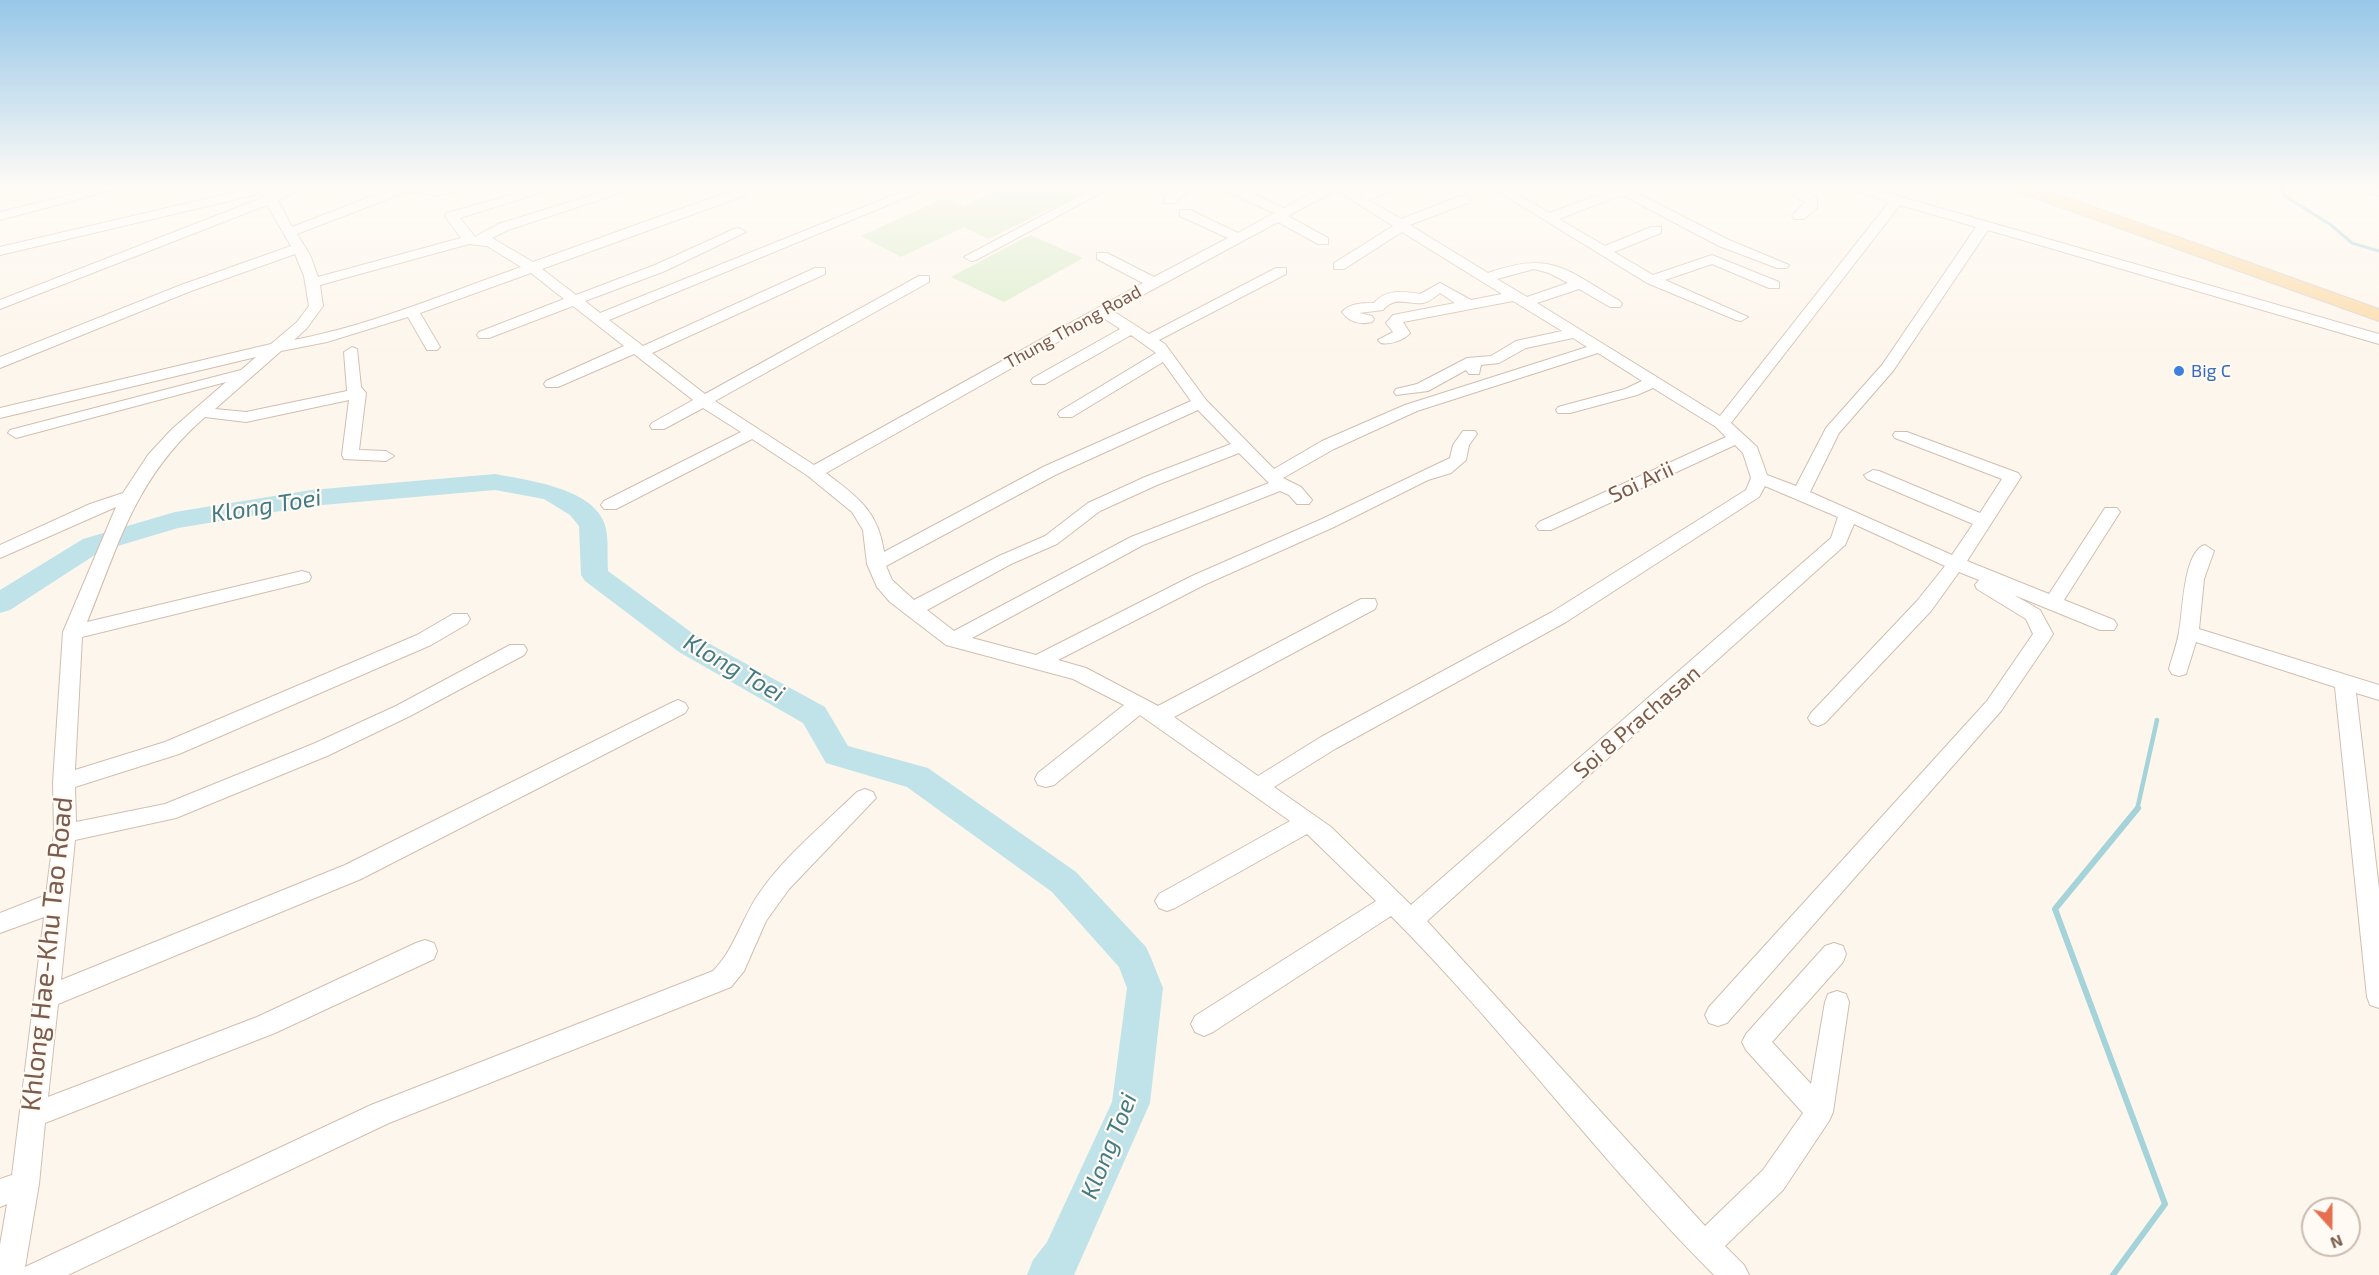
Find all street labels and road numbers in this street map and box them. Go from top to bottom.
street label: Thung Thong Road [1001,281,1145,373]
street label: Soi Arii [1604,456,1678,508]
street label: Soi 8 Prachasan [1568,660,1706,784]
street label: Khlong Hae-Khu Tao Road [14,795,80,1113]

